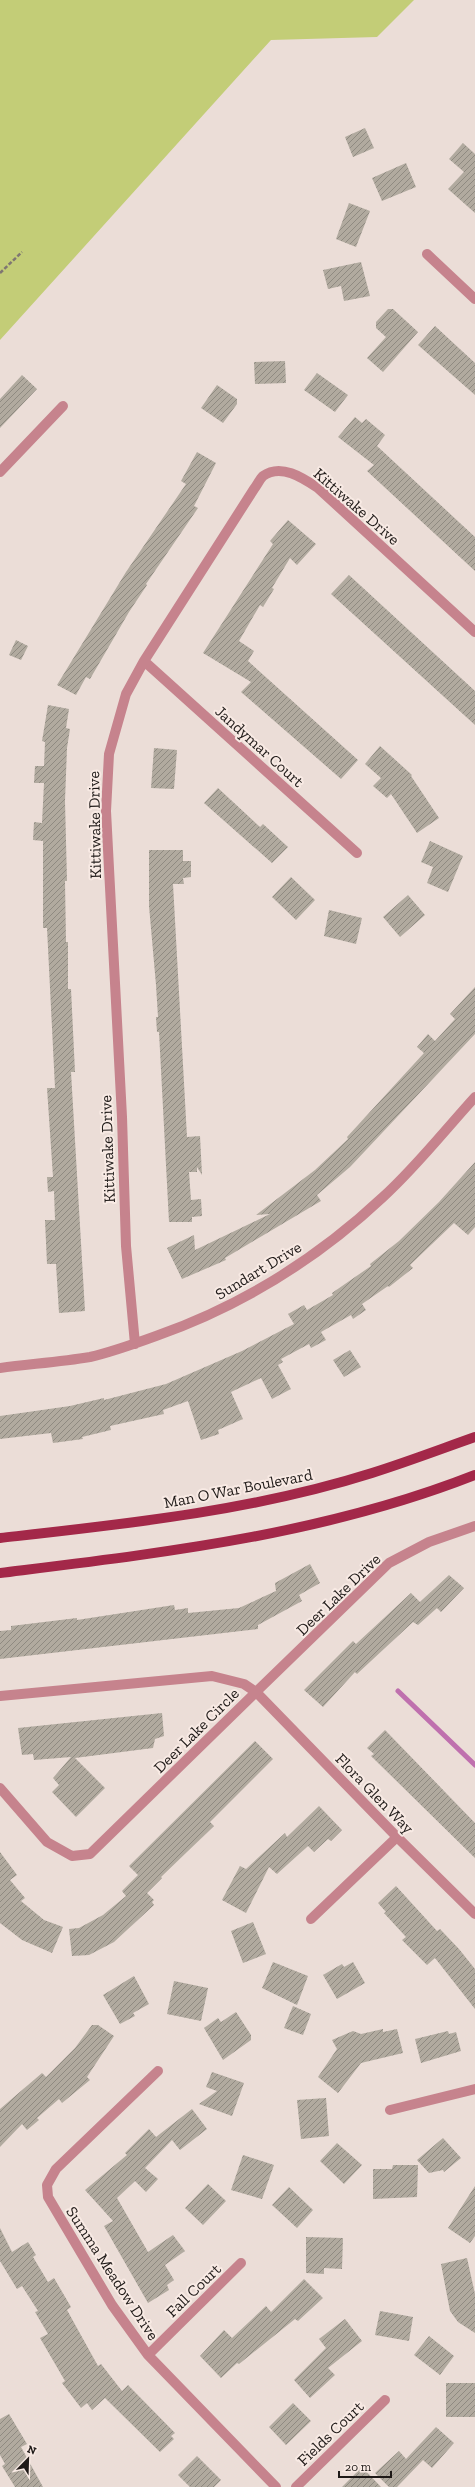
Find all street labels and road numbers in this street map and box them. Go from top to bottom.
street label: Kittiwake Drive [310,464,404,549]
street label: Jandymar Court [212,702,308,791]
street label: Kittiwake Drive [84,771,105,879]
street label: Kittiwake Drive [96,1095,119,1203]
street label: Sundart Drive [212,1237,305,1304]
street label: Man O War Boulevard [162,1465,314,1512]
street label: Deer Lake Drive [292,1549,384,1639]
street label: Deer Lake Circle [150,1684,243,1777]
street label: Flora Glen Way [332,1749,418,1838]
street label: Summa Meadow Drive [62,2203,163,2344]
street label: Fall Court [162,2260,225,2321]
street label: Fields Court [293,2397,367,2470]

